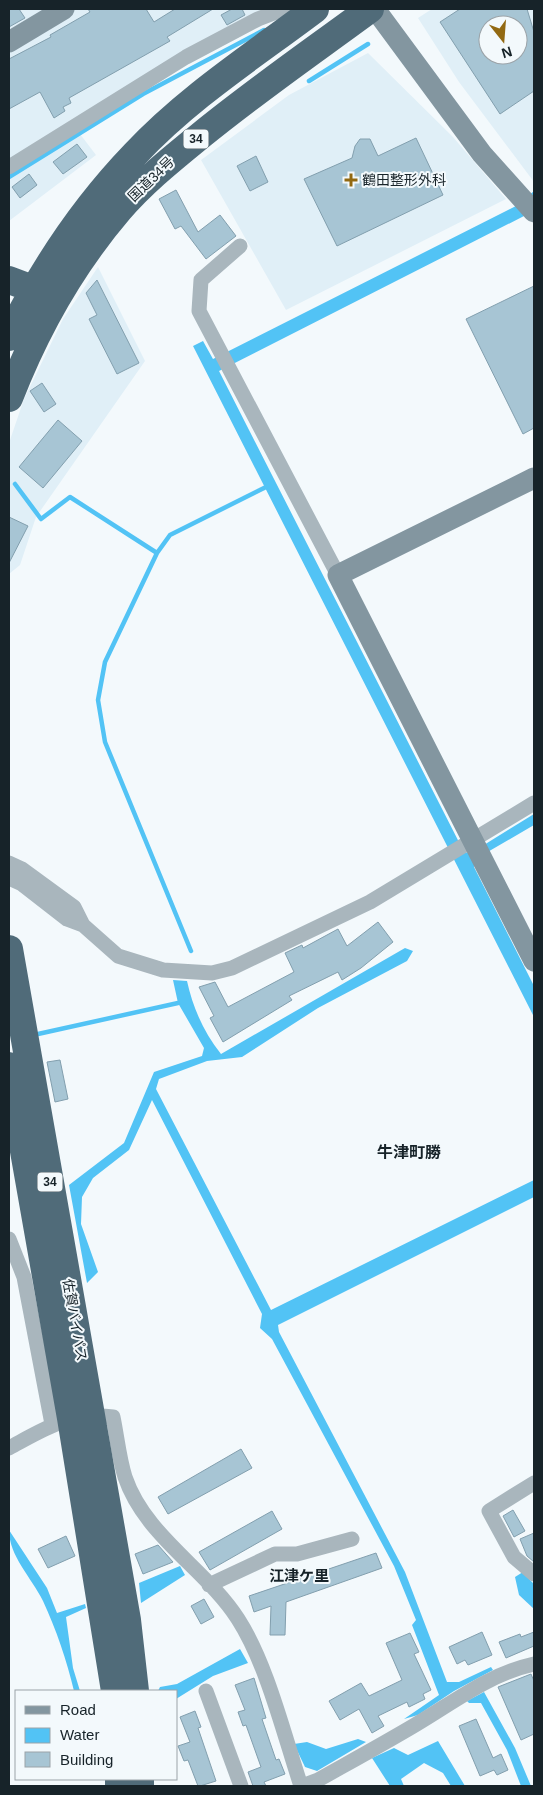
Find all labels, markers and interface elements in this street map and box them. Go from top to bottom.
north arrow [478,15,528,65]
text: N [500,43,514,62]
road number: 34 [184,130,208,148]
street label: 国道34号 [125,153,177,205]
place label: 鶴田整形外科 [362,172,446,188]
marker: 鶴田整形外科 [344,173,358,187]
district label: 牛津町勝 [377,1144,441,1161]
road number: 34 [38,1172,62,1192]
street label: 佐賀バイパス [60,1277,90,1363]
district label: 江津ケ里 [269,1567,329,1584]
legend [15,1690,178,1780]
text: Road [60,1701,96,1718]
text: Water [60,1726,99,1743]
text: Building [60,1751,113,1768]

